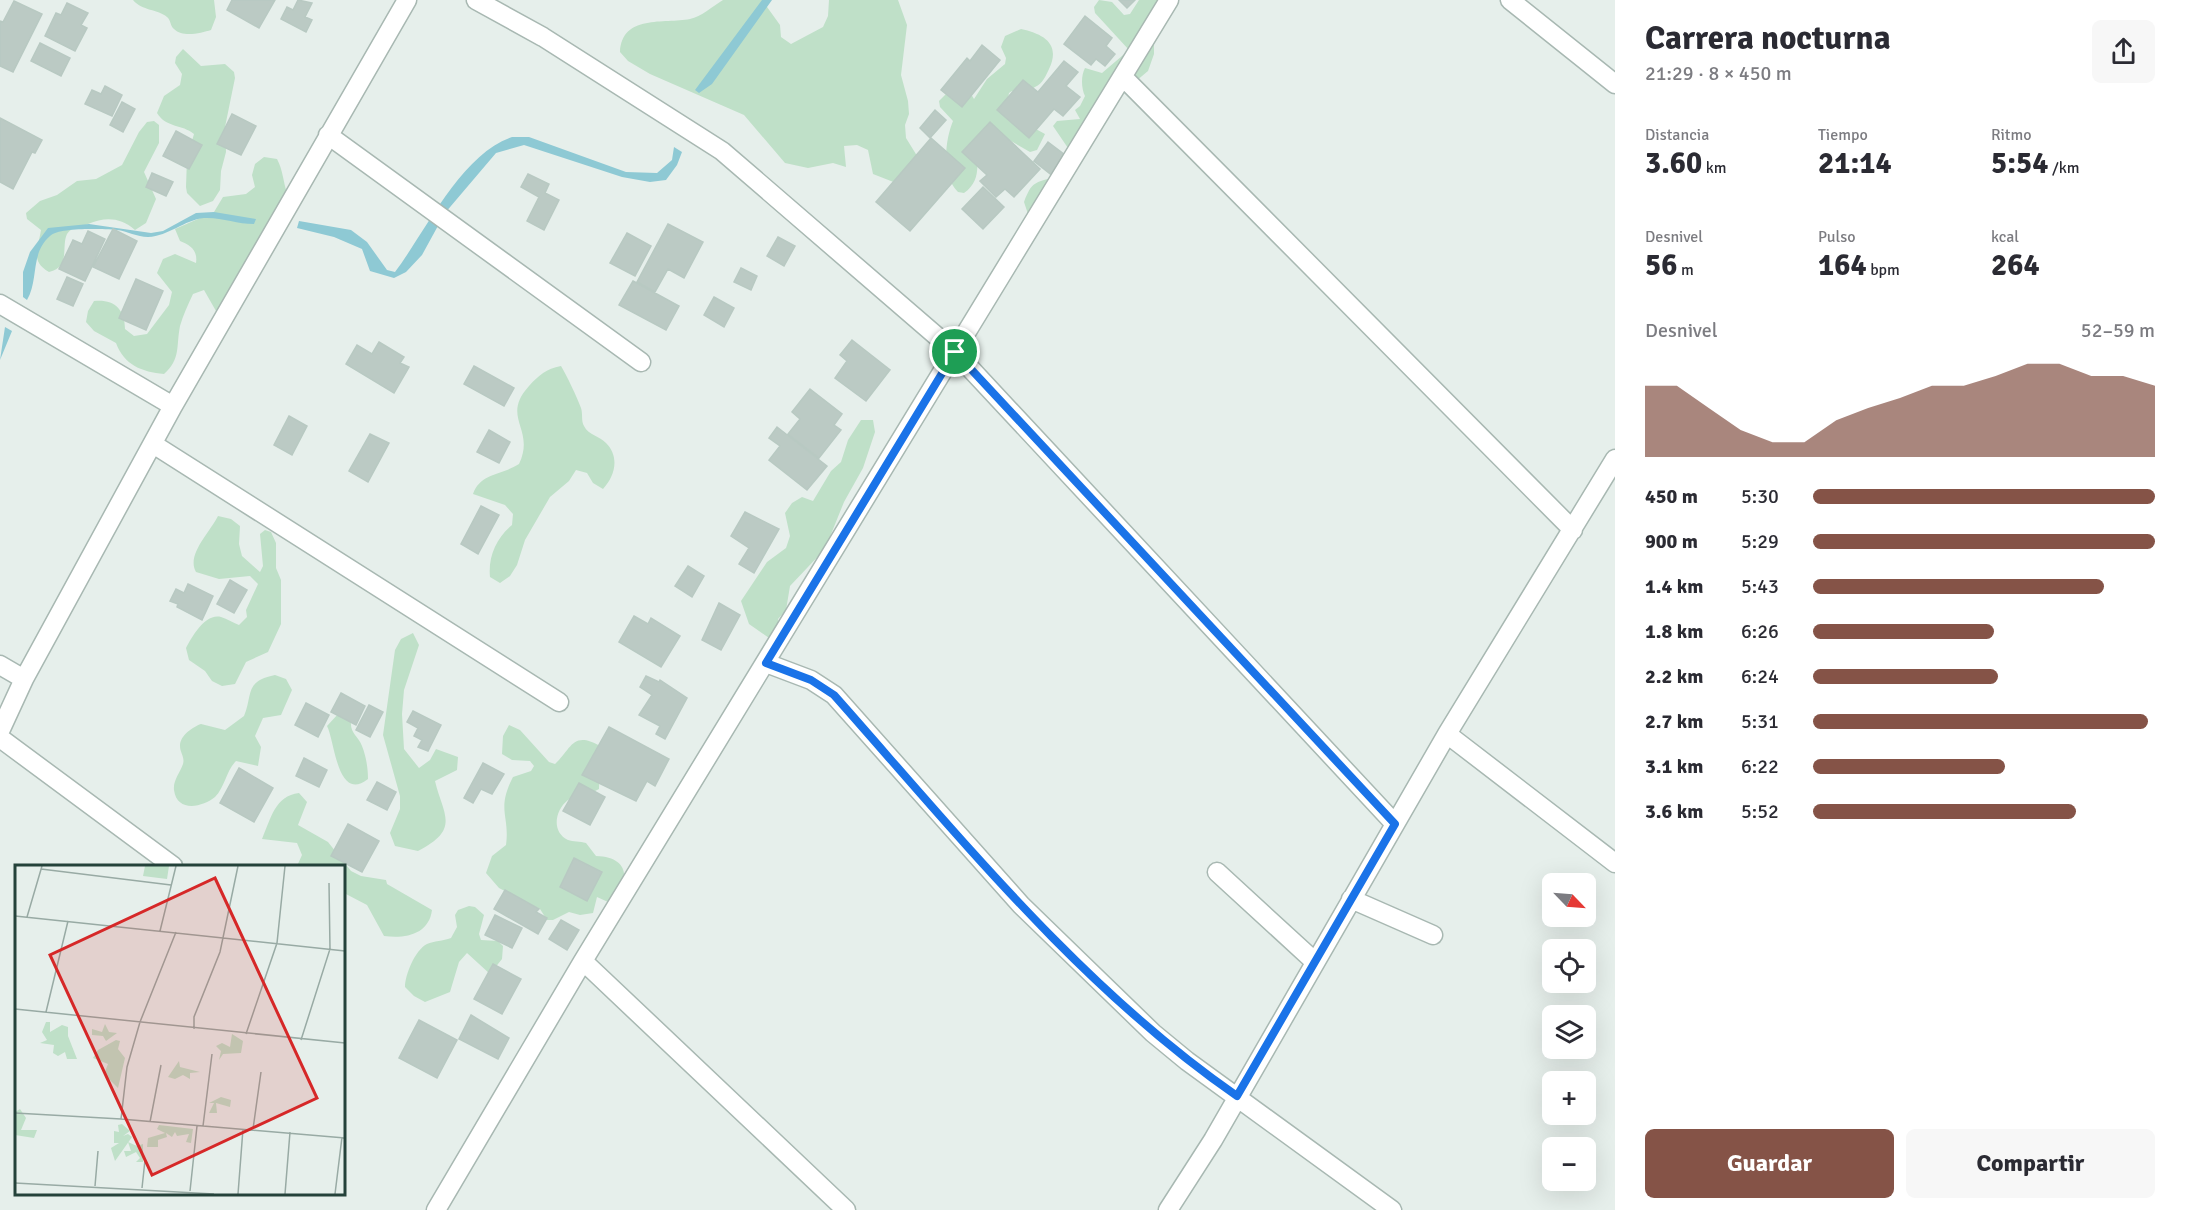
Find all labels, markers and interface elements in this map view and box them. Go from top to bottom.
text: Carrera nocturna [1645,18,1891,59]
button: share [2092,20,2155,83]
text: 21:29 · 8 × 450 m [1645,61,1792,86]
text: Distancia [1645,125,1709,145]
text: Tiempo [1818,125,1868,145]
text: Ritmo [1991,125,2032,145]
text: 3.60 [1645,145,1702,182]
text: 21:14 [1818,145,1892,182]
text: 5:54 [1991,145,2048,182]
text: km [1702,158,1727,178]
text: /km [2048,158,2080,178]
text: Desnivel [1645,227,1703,247]
text: Pulso [1818,227,1856,247]
text: kcal [1991,227,2019,247]
text: 56 [1645,247,1677,284]
text: 164 [1818,247,1867,284]
text: 264 [1991,247,2040,284]
text: m [1677,260,1694,280]
text: bpm [1867,260,1900,280]
text: Desnivel [1645,318,1718,343]
text: 52–59 m [2081,318,2155,343]
pin [929,326,980,377]
icon: arrive [938,335,971,368]
text: 450 m [1645,484,1698,509]
text: 5:30 [1741,484,1779,509]
text: 900 m [1645,529,1698,554]
text: 5:29 [1741,529,1779,554]
text: 1.4 km [1645,574,1703,599]
text: 5:43 [1741,574,1779,599]
text: 1.8 km [1645,619,1703,644]
text: 6:26 [1741,619,1779,644]
text: 2.2 km [1645,664,1703,689]
text: 6:24 [1741,664,1779,689]
text: 2.7 km [1645,709,1703,734]
text: 5:31 [1741,709,1779,734]
text: 3.1 km [1645,754,1703,779]
text: 6:22 [1741,754,1779,779]
text: 3.6 km [1645,799,1703,824]
text: 5:52 [1741,799,1779,824]
inset map [15,865,345,1195]
north arrow [1542,873,1596,927]
map controls [1542,873,1596,1191]
button: locate [1542,939,1596,993]
button: layers [1542,1005,1596,1059]
button: + [1542,1071,1596,1125]
button: Guardar [1645,1129,1894,1198]
button: Compartir [1906,1129,2155,1198]
button: − [1542,1137,1596,1191]

